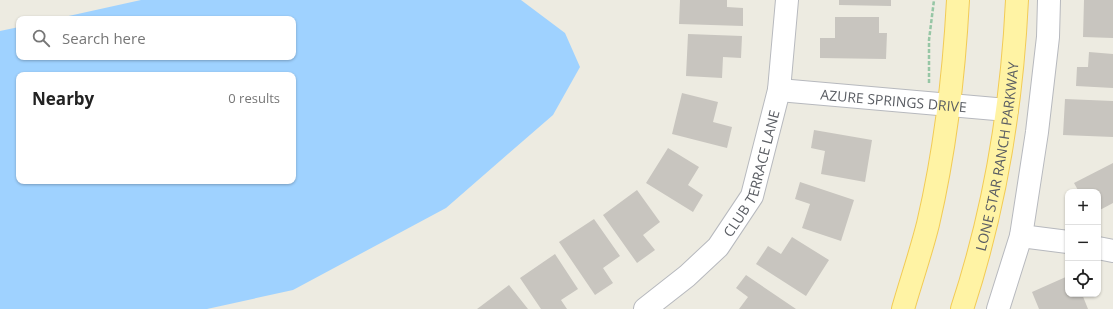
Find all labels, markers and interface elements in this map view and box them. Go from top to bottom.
search box [16,16,296,60]
icon: search [30,27,52,49]
text: Search here [62,28,146,48]
street label: LONE STAR RANCH PARKWAY [970,61,1022,253]
street label: AZURE SPRINGS DRIVE [820,84,967,116]
text: Nearby [32,87,94,110]
text: 0 results [228,89,280,107]
street label: CLUB TERRACE LANE [718,108,783,240]
map controls [1065,189,1101,297]
button: + [1065,189,1101,225]
button: − [1065,225,1101,261]
button: locate [1065,261,1101,297]

